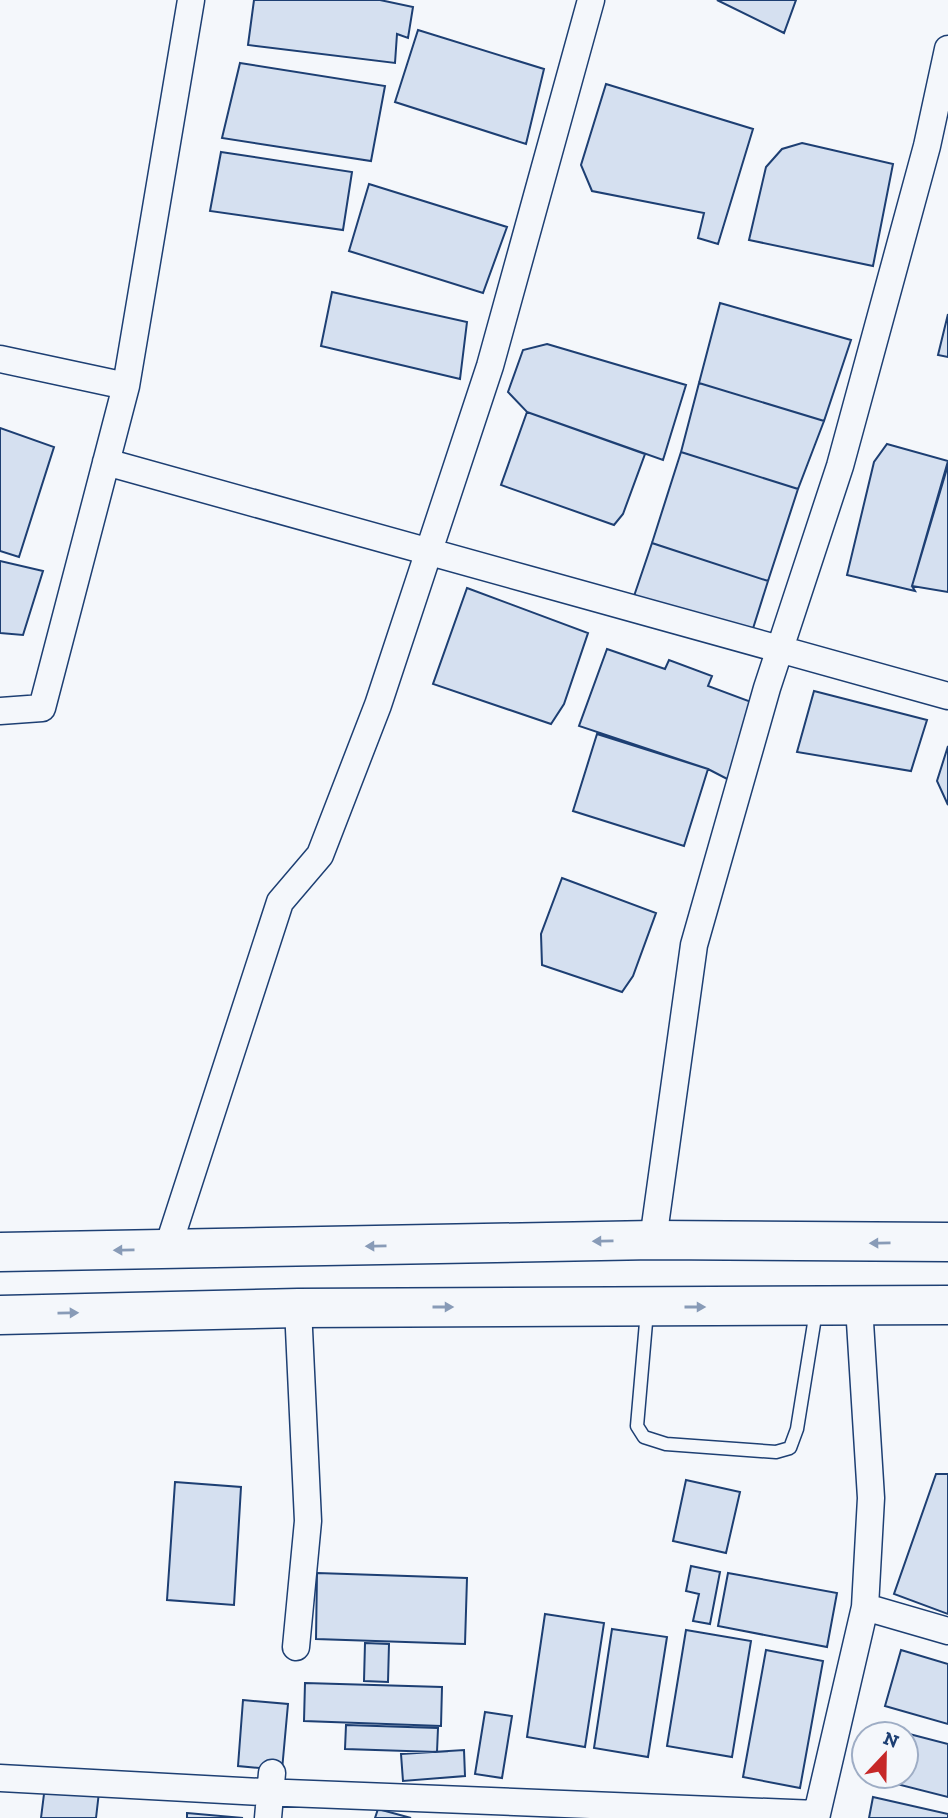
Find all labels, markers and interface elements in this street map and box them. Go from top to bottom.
one-way arrow [592,1236,614,1247]
one-way arrow [869,1237,891,1249]
one-way arrow [365,1240,387,1252]
one-way arrow [113,1245,135,1256]
one-way arrow [432,1301,454,1313]
one-way arrow [684,1301,706,1313]
one-way arrow [57,1308,79,1319]
north arrow [850,1720,920,1790]
text: N [880,1726,902,1753]

